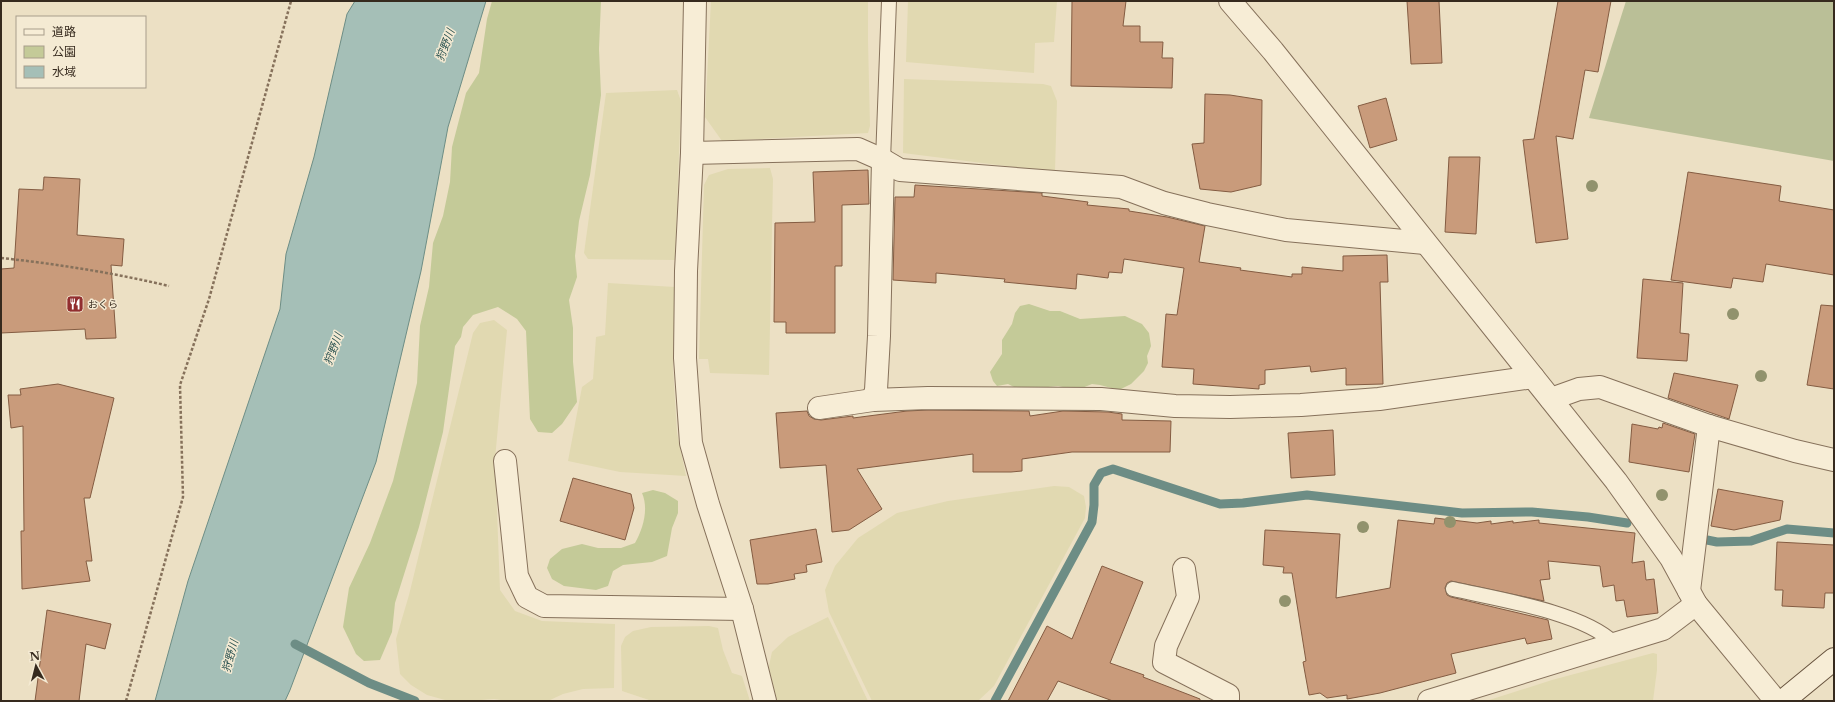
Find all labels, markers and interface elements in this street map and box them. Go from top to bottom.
legend [16,16,146,88]
text: 道路 [52,24,76,39]
water label: 狩野川 [433,26,458,63]
text: 公園 [52,44,76,59]
text: 水域 [52,64,76,79]
restaurant icon: おくら [65,294,85,314]
place label: おくら [88,298,118,311]
water label: 狩野川 [321,330,346,367]
water label: 狩野川 [219,637,241,674]
north arrow [16,646,56,686]
text: N [29,648,41,664]

